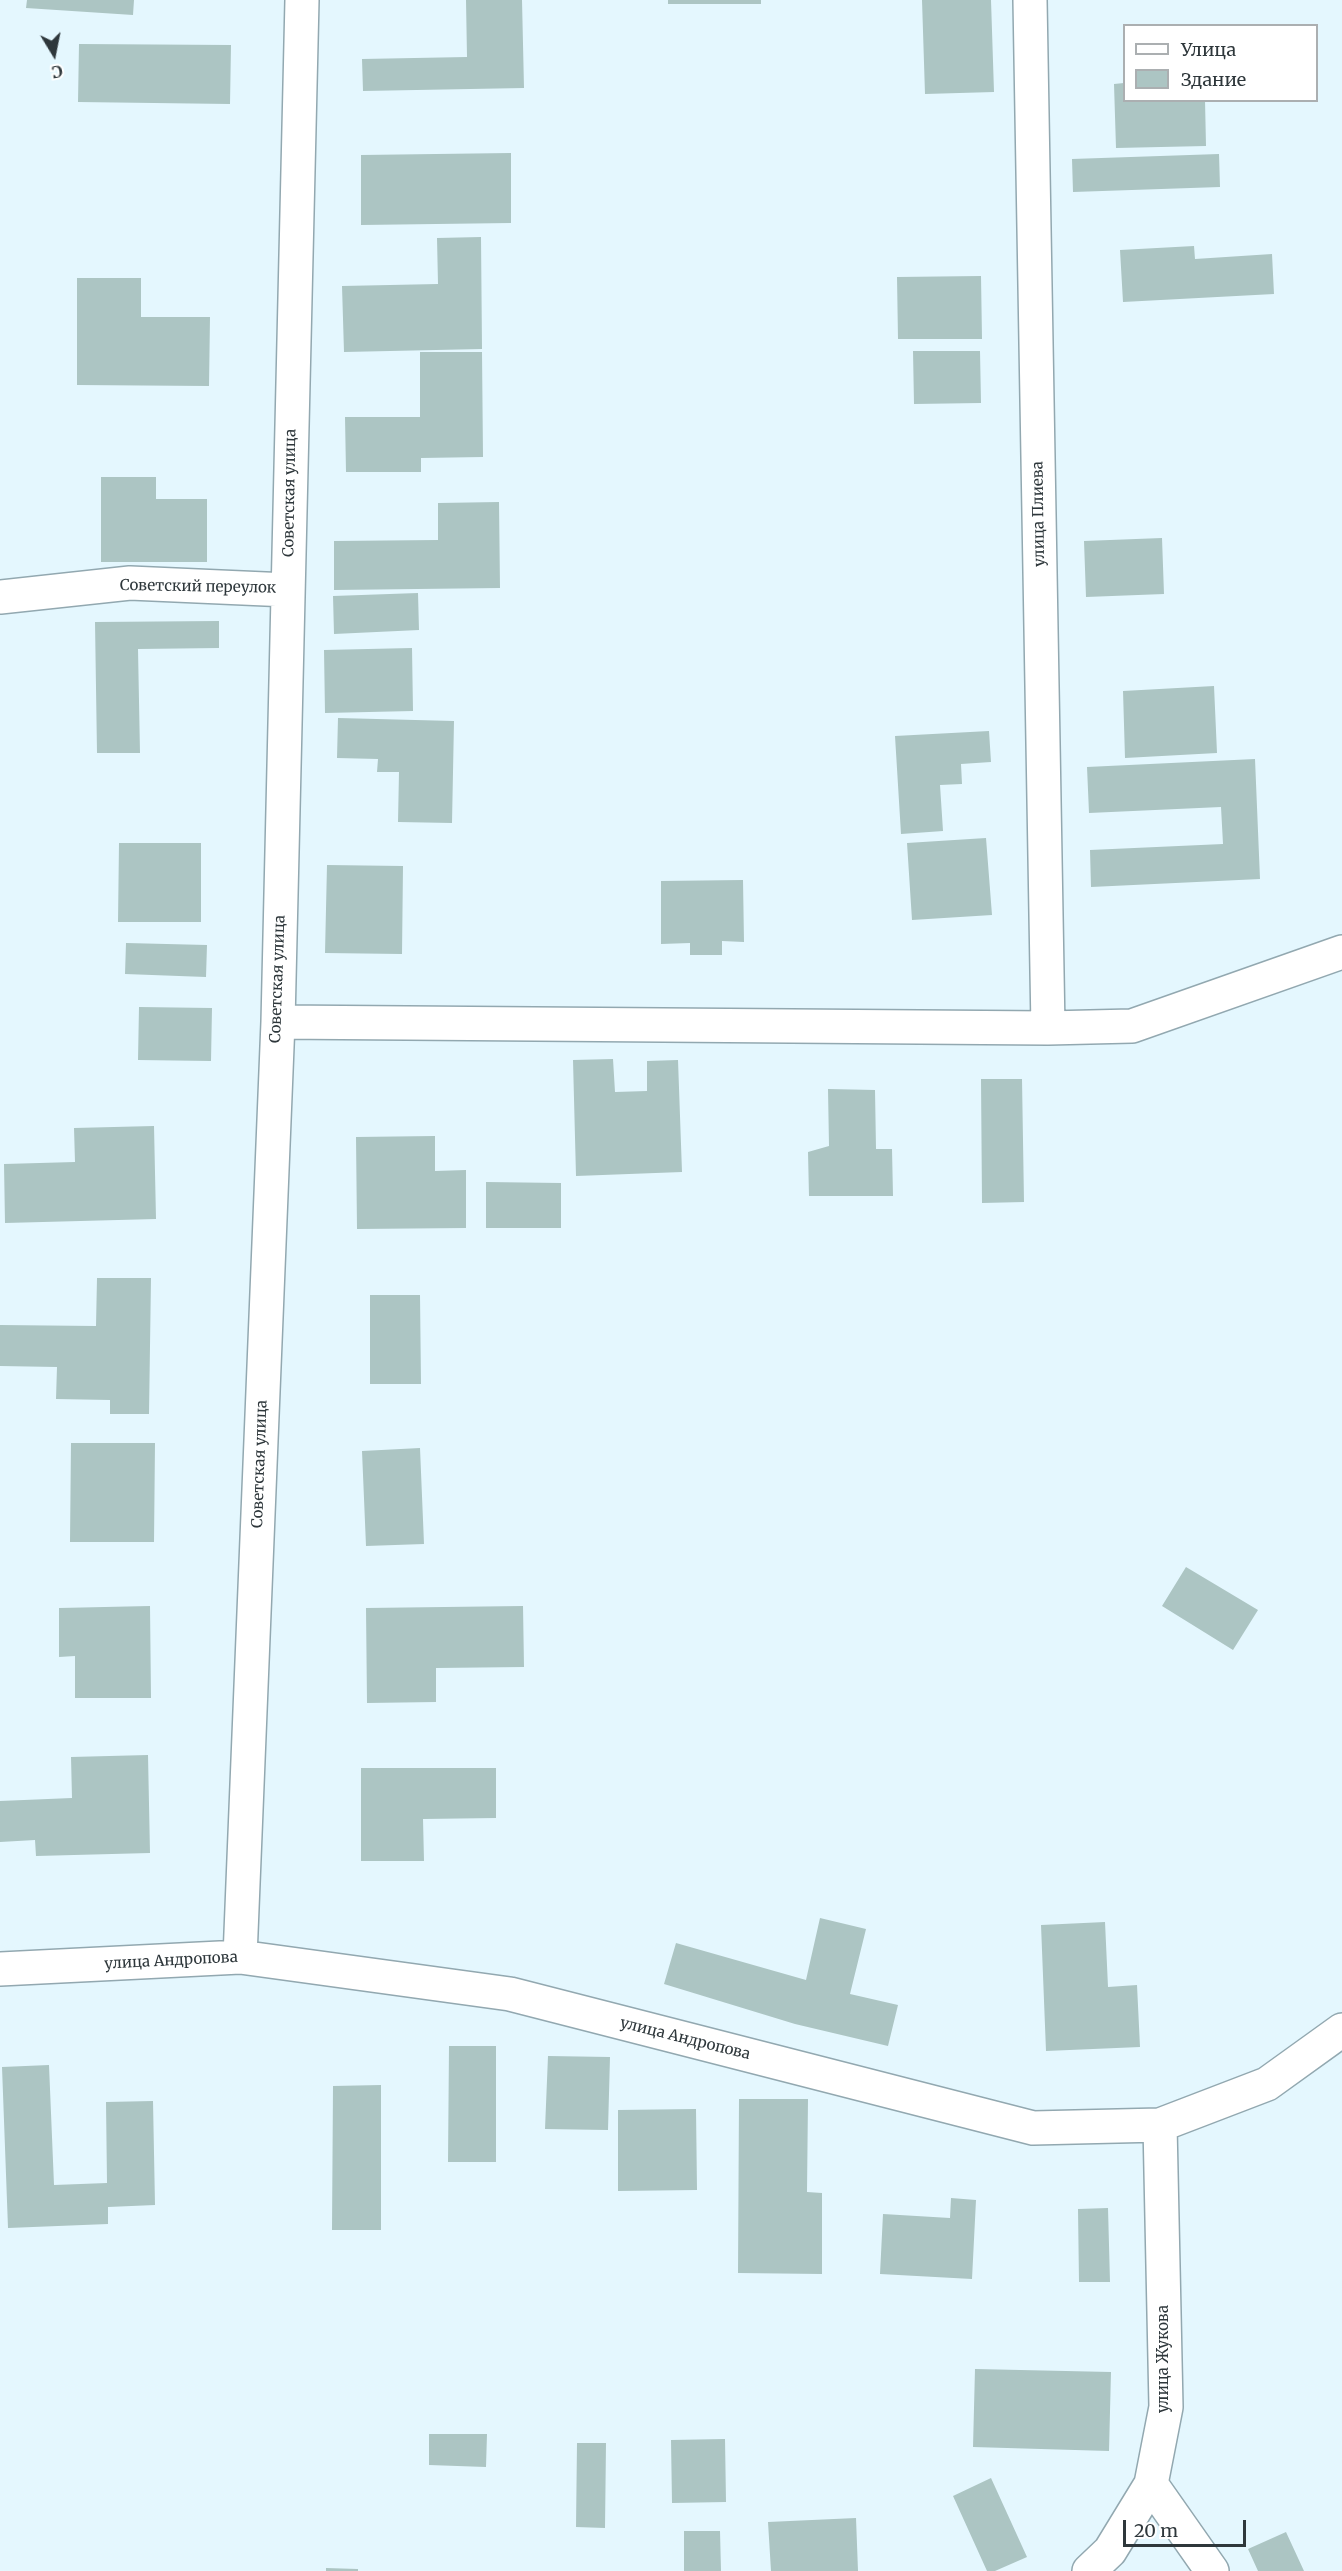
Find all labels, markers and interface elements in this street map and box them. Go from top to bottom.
north arrow [24,24,84,84]
legend [1123,24,1318,102]
text: Улица [1181,38,1236,61]
text: С [50,61,64,82]
text: Здание [1181,68,1246,91]
street label: Советская улица [280,429,300,557]
street label: улица Плиева [1029,461,1049,567]
street label: Советский переулок [120,577,276,597]
street label: Советская улица [267,915,289,1043]
street label: Советская улица [249,1400,271,1528]
street label: улица Андропова [104,1949,238,1973]
street label: улица Андропова [618,2014,752,2064]
street label: улица Жукова [1155,2305,1173,2413]
scale bar [1126,2508,1249,2546]
text: 20 m [1134,2519,1178,2542]

